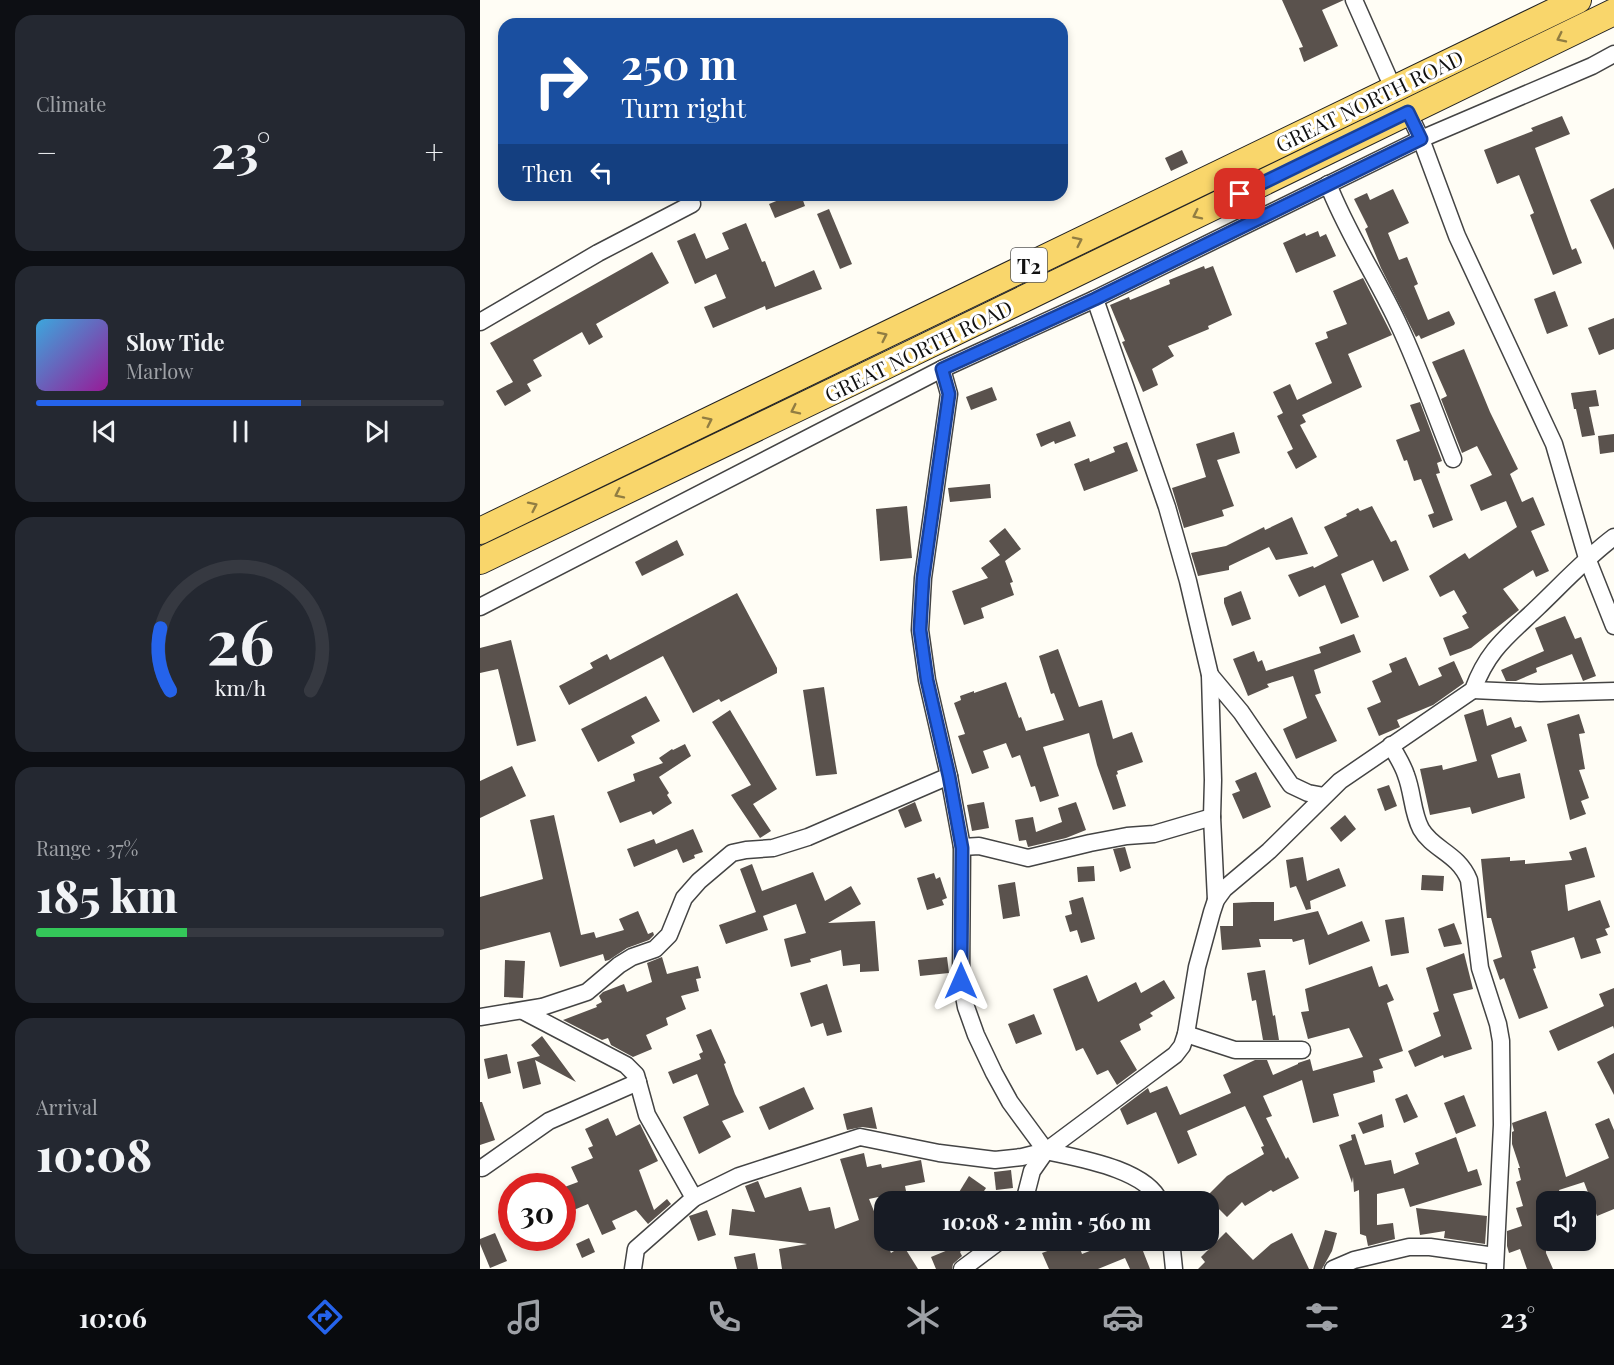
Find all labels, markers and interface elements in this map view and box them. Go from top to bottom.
one-way arrow [1557,30,1568,42]
text: 250 m [621,35,737,91]
icon: right [522,42,600,120]
street label: GREAT NORTH ROAD [1270,42,1468,158]
text: Turn right [621,89,746,125]
text: Climate [36,90,106,117]
text: 23° [211,120,270,180]
text: − [36,129,57,173]
text: + [425,129,444,173]
icon: left [585,156,618,189]
text: Then [522,158,573,188]
pin [1214,168,1265,219]
icon: arrive [1223,177,1256,210]
one-way arrow [1192,207,1203,219]
one-way arrow [1071,237,1082,249]
road number: T2 [1011,248,1047,282]
street label: GREAT NORTH ROAD [819,292,1017,408]
text: Slow Tide [126,327,225,357]
one-way arrow [877,331,888,343]
text: Marlow [126,357,194,384]
one-way arrow [790,402,801,414]
icon: previous [88,415,121,448]
icon: pause [224,415,257,448]
icon: next [360,415,393,448]
one-way arrow [702,416,713,428]
one-way arrow [614,487,625,499]
one-way arrow [526,501,537,513]
text: 26 [206,598,274,682]
text: km/h [214,674,266,702]
text: Range · 37% [36,834,138,861]
text: 185 km [36,864,178,924]
position arrow [929,949,993,1013]
text: Arrival [36,1093,98,1120]
text: 10:08 [36,1123,152,1183]
speed limit sign: 30 [498,1173,576,1251]
map controls [1536,1191,1596,1251]
button: sound [1536,1191,1596,1251]
text: 10:08 · 2 min · 560 m [942,1206,1151,1236]
icon: directions [304,1296,346,1338]
icon: music [504,1296,546,1338]
icon: phone [703,1296,745,1338]
icon: climate [902,1296,944,1338]
icon: car [1102,1296,1144,1338]
icon: filters [1301,1296,1343,1338]
text: 10:06 [79,1299,147,1335]
text: 23° [1500,1299,1535,1335]

